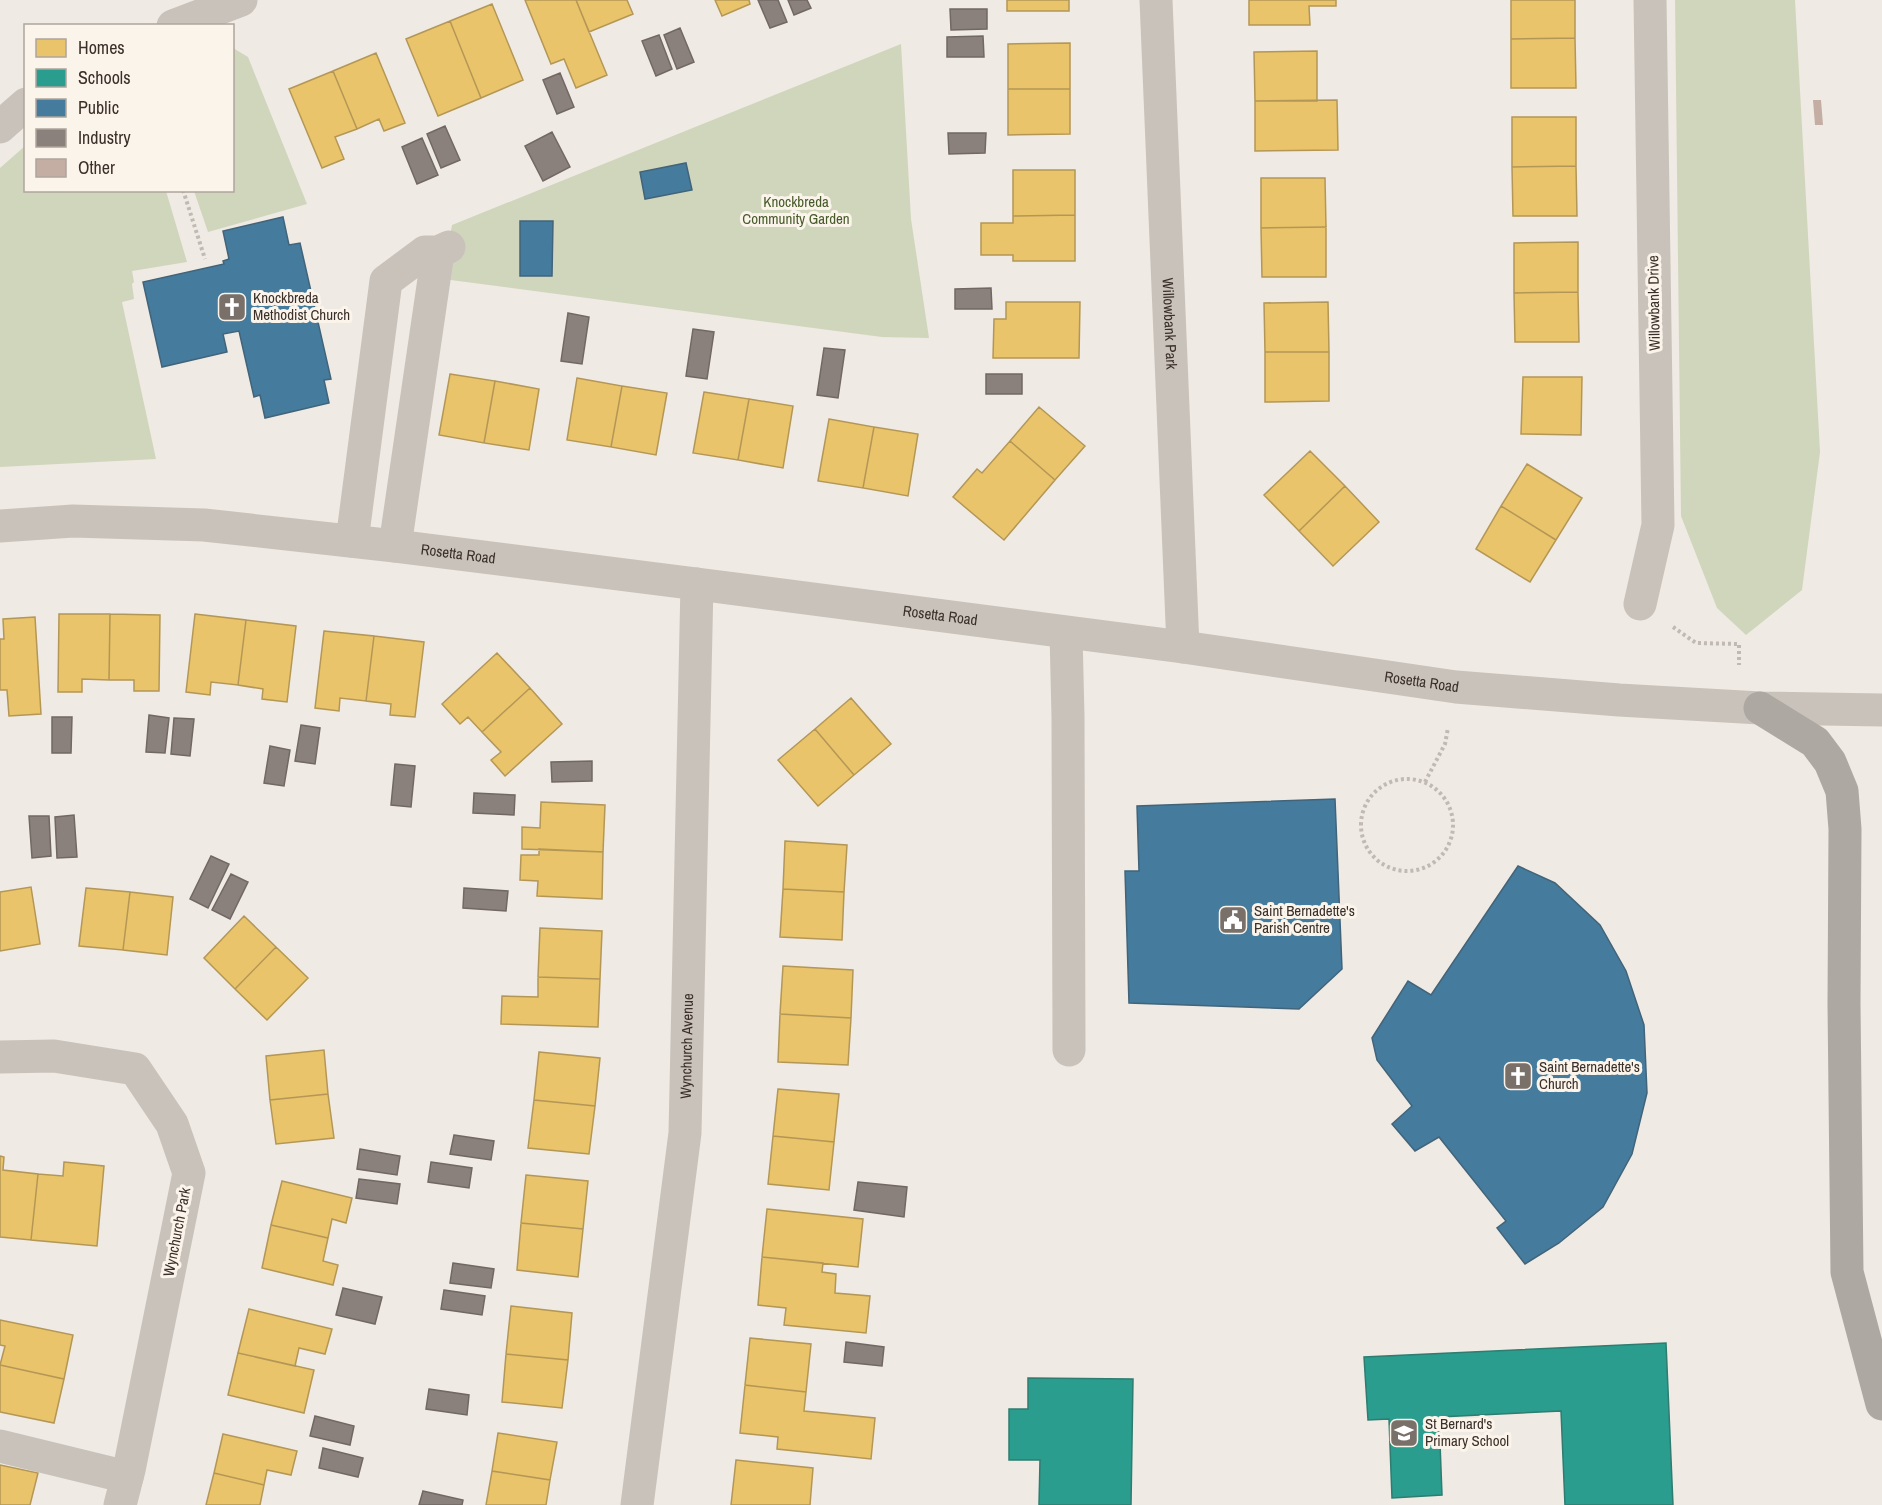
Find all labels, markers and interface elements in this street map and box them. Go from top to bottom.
legend [24,24,234,192]
text: Homes [78,35,125,60]
text: Schools [78,65,131,90]
text: Public [78,95,119,120]
text: Industry [78,125,131,150]
text: Other [78,155,115,180]
park label: Knockbreda Community Garden [742,191,850,229]
street label: Willowbank Drive [1642,255,1665,351]
street label: Willowbank Park [1158,277,1182,371]
place label: Knockbreda Methodist Church [253,287,350,325]
church icon: Knockbreda Methodist Church [216,291,248,323]
street label: Rosetta Road [420,538,497,569]
street label: Rosetta Road [902,600,979,630]
street label: Rosetta Road [1383,666,1460,697]
place label: Saint Bernadette's Parish Centre [1254,900,1355,938]
public building icon: Saint Bernadette's Parish Centre [1217,904,1249,936]
street label: Wynchurch Avenue [675,993,698,1099]
place label: Saint Bernadette's Church [1539,1056,1640,1094]
church icon: Saint Bernadette's Church [1502,1060,1534,1092]
street label: Wynchurch Park [158,1185,196,1278]
place label: St Bernard's Primary School [1425,1413,1509,1451]
school or university icon: St Bernard's Primary School [1388,1417,1420,1449]

